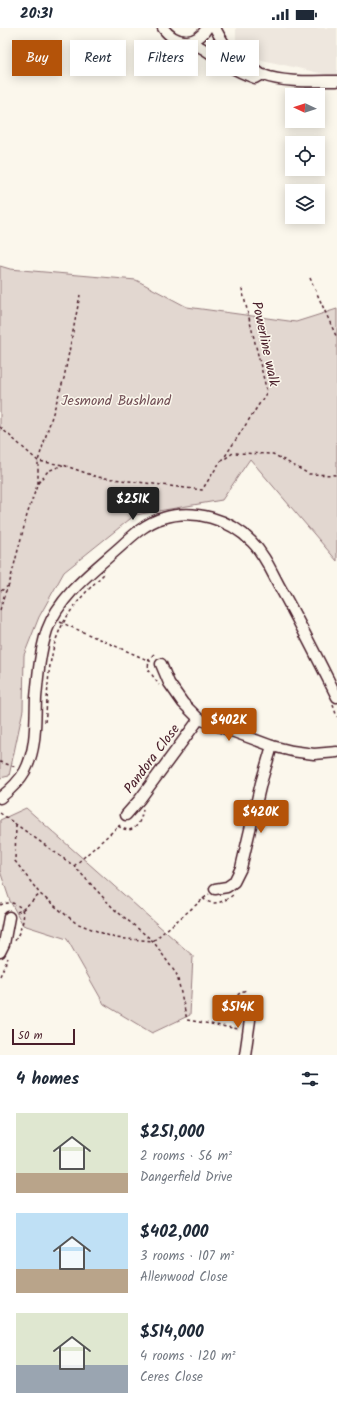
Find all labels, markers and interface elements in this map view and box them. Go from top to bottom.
text: 20:31 [20,2,53,26]
chip: Buy [12,40,62,76]
chip: Rent [70,40,126,76]
chip: Filters [134,40,198,76]
chip: New [206,40,259,76]
north arrow [285,88,325,128]
map controls [285,88,325,224]
button: locate [285,136,325,176]
button: layers [285,184,325,224]
street label: Powerline walk [245,299,285,389]
park label: Jesmond Bushland [61,390,172,412]
pin: $251K [105,487,161,521]
text: $251K [116,489,150,510]
pin: $402K [201,708,257,742]
text: $402K [211,710,247,731]
street label: Pandora Close [118,719,186,798]
pin: $420K [233,800,289,834]
text: $420K [243,802,279,823]
pin: $514K [210,995,266,1029]
text: $514K [221,997,255,1018]
scale bar [12,1027,75,1046]
text: 50 m [18,1027,43,1045]
text: 4 homes [16,1066,79,1093]
icon: filters [299,1068,321,1090]
text: $251,000 [140,1119,204,1146]
icon: home [48,1129,96,1177]
text: 2 rooms · 56 m² [140,1146,232,1167]
text: Dangerfield Drive [140,1167,232,1188]
text: $402,000 [140,1219,209,1246]
icon: home [48,1229,96,1277]
text: 3 rooms · 107 m² [140,1246,234,1267]
text: Allenwood Close [140,1267,228,1288]
text: $514,000 [140,1319,204,1346]
icon: home [48,1329,96,1377]
text: 4 rooms · 120 m² [140,1346,236,1367]
text: Ceres Close [140,1367,203,1388]

